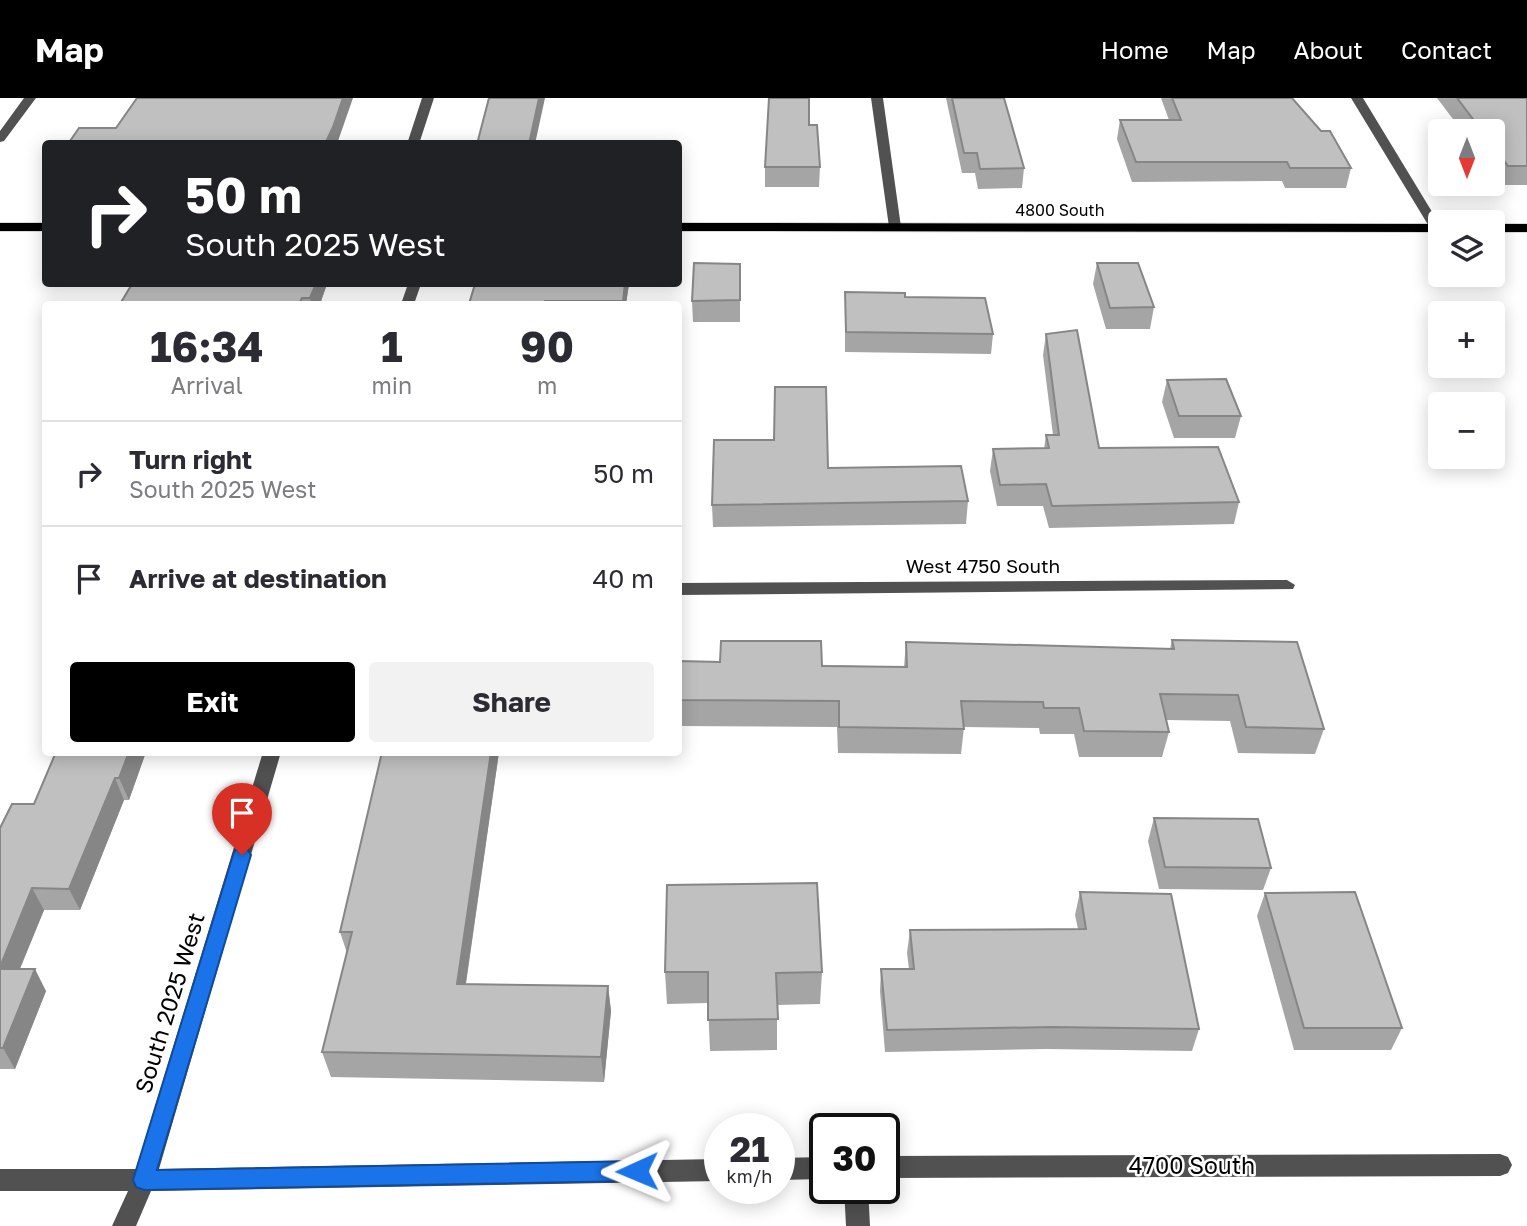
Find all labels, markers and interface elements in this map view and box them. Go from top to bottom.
text: Map [35,30,104,69]
text: Home [1101,35,1169,64]
text: Map [1207,35,1256,64]
text: About [1294,35,1363,64]
text: Contact [1401,35,1492,64]
north arrow [1428,119,1505,196]
map controls [1428,119,1505,469]
text: 50 m [185,165,302,224]
icon: right [70,168,161,259]
street label: 4800 South [1015,200,1105,220]
button: layers [1428,210,1505,287]
text: South 2025 West [185,225,446,263]
button: + [1428,301,1505,378]
text: 16:34 [150,321,264,371]
text: 1 [381,321,403,371]
text: 90 [520,321,574,371]
text: Arrival [171,371,243,399]
text: min [371,371,412,399]
text: m [537,371,557,399]
button: − [1428,392,1505,469]
text: Turn right [129,444,252,475]
icon: right [70,455,108,493]
text: 50 m [593,458,654,489]
text: South 2025 West [129,475,316,503]
street label: West 4750 South [906,554,1060,577]
icon: arrive [70,560,108,598]
text: Arrive at destination [129,563,387,594]
text: 40 m [593,563,654,594]
button: Exit [70,662,355,742]
button: Share [369,662,654,742]
pin [212,783,272,855]
icon: arrive [223,794,261,832]
street label: South 2025 West [128,909,210,1096]
speed limit sign: 30 [809,1113,900,1204]
text: 21 [730,1128,769,1170]
position arrow [600,1134,674,1208]
street label: 4700 South [1129,1151,1255,1179]
text: km/h [727,1165,772,1187]

